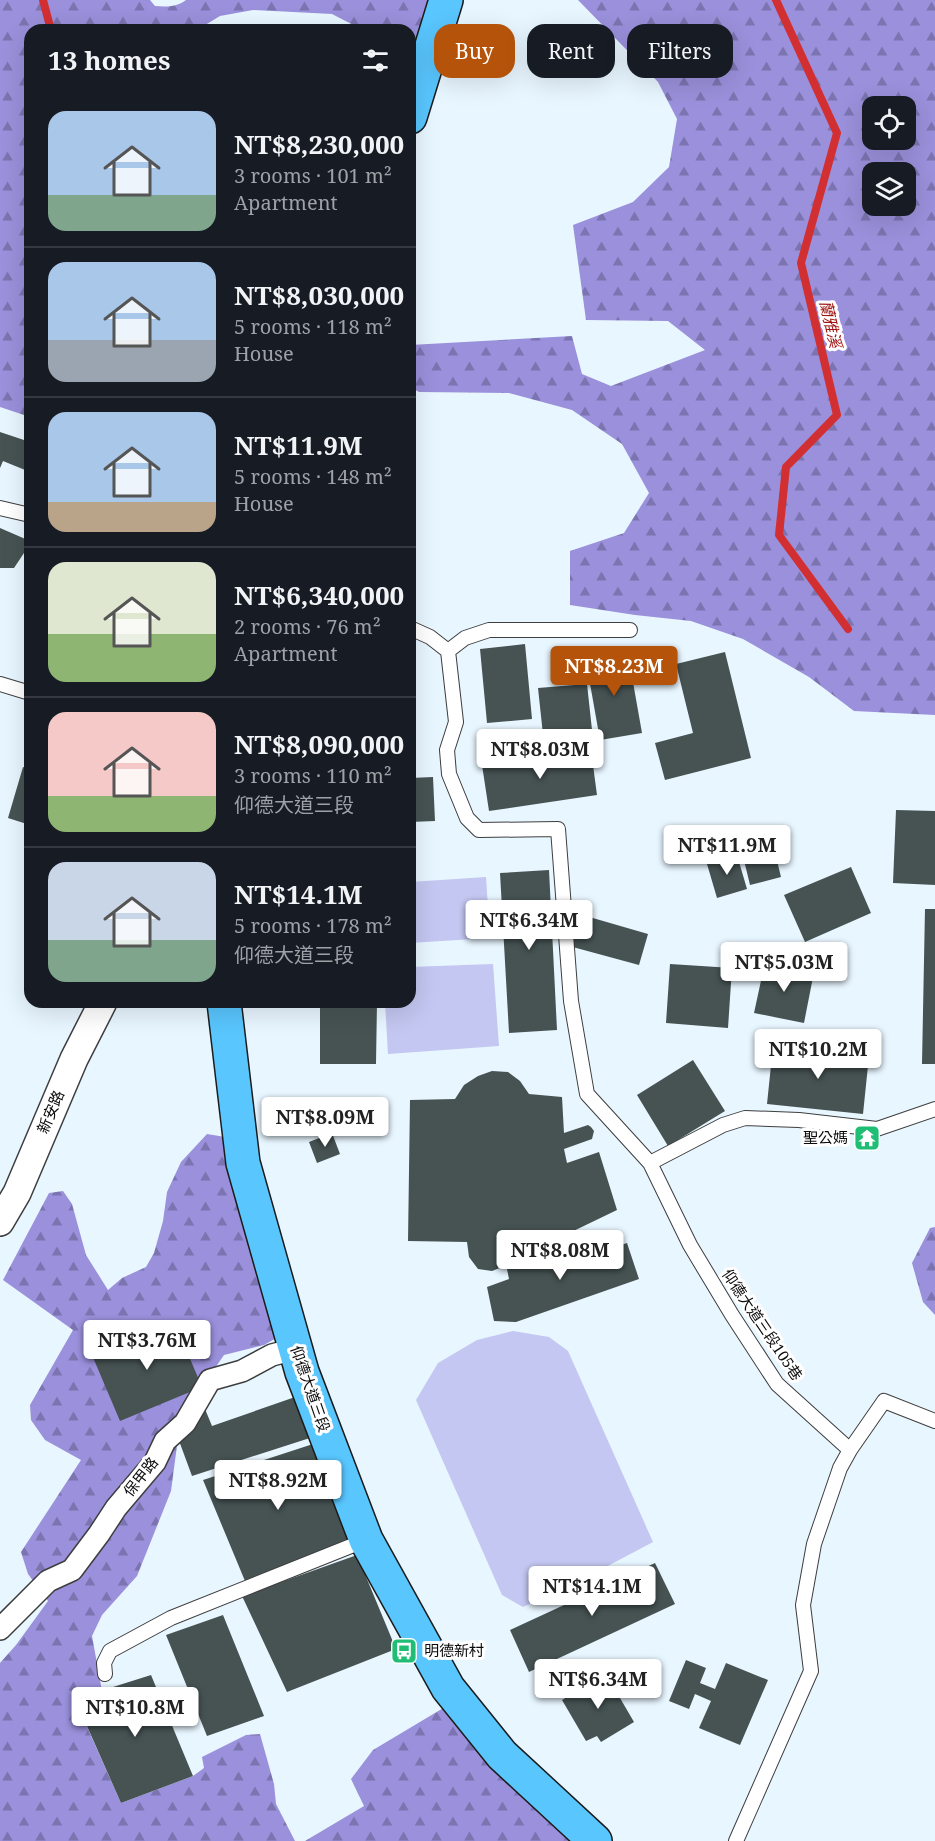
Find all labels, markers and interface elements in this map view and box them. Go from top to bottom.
chip: Buy [434,24,515,78]
chip: Rent [527,24,615,78]
chip: Filters [627,24,733,78]
text: 13 homes [48,42,170,78]
icon: filters [359,44,392,77]
map controls [862,96,916,216]
button: locate [862,96,916,150]
text: NT$8,230,000 [234,126,404,162]
icon: home [96,135,168,207]
text: 3 rooms · 101 m² [234,162,392,189]
button: layers [862,162,916,216]
text: Apartment [234,189,338,216]
text: NT$8,030,000 [234,277,404,313]
icon: home [96,286,168,358]
water label: 蘭雅溪 [815,298,848,352]
text: 5 rooms · 118 m² [234,313,392,340]
text: House [234,340,294,367]
text: NT$11.9M [234,427,363,463]
icon: home [96,436,168,508]
text: 5 rooms · 148 m² [234,463,392,490]
text: House [234,490,294,517]
text: NT$6,340,000 [234,577,404,613]
icon: home [96,586,168,658]
text: 2 rooms · 76 m² [234,613,381,640]
text: Apartment [234,640,338,667]
pin: NT$8.23M [552,646,676,697]
text: NT$8.23M [565,652,663,679]
text: NT$8,090,000 [234,726,404,762]
pin: NT$8.03M [478,729,602,780]
text: NT$8.03M [491,735,589,762]
icon: home [96,736,168,808]
text: 3 rooms · 110 m² [234,762,392,789]
text: 仰德大道三段 [234,791,354,818]
pin: NT$11.9M [665,825,789,876]
text: NT$11.9M [678,831,776,858]
text: NT$14.1M [234,876,363,912]
icon: home [96,886,168,958]
pin: NT$6.34M [467,900,591,951]
text: NT$6.34M [480,906,578,933]
text: 5 rooms · 178 m² [234,912,392,939]
text: 仰德大道三段 [234,941,354,968]
pin: NT$5.03M [722,942,846,993]
text: NT$5.03M [735,948,833,975]
pin: NT$10.2M [756,1029,880,1080]
text: NT$10.2M [769,1035,867,1062]
street label: 新安路 [32,1087,68,1136]
pin: NT$8.09M [263,1097,387,1148]
text: NT$8.09M [276,1103,374,1130]
temple icon: 聖公媽 [852,1123,882,1153]
place label: 聖公媽 [803,1127,848,1147]
pin: NT$8.08M [498,1230,622,1281]
text: NT$8.08M [511,1236,609,1263]
street label: 仰德大道三段105巷 [718,1265,808,1384]
pin: NT$3.76M [85,1320,209,1371]
text: NT$3.76M [98,1326,196,1353]
street label: 仰德大道三段 [287,1343,335,1434]
street label: 保甲路 [118,1452,162,1500]
pin: NT$8.92M [216,1460,340,1511]
text: NT$8.92M [229,1466,327,1493]
pin: NT$14.1M [530,1566,654,1617]
text: NT$14.1M [543,1572,641,1599]
bus stop icon: 明德新村 [389,1636,419,1666]
place label: 明德新村 [424,1640,484,1660]
pin: NT$6.34M [536,1659,660,1710]
text: NT$6.34M [549,1665,647,1692]
pin: NT$10.8M [73,1687,197,1738]
text: NT$10.8M [86,1693,184,1720]

